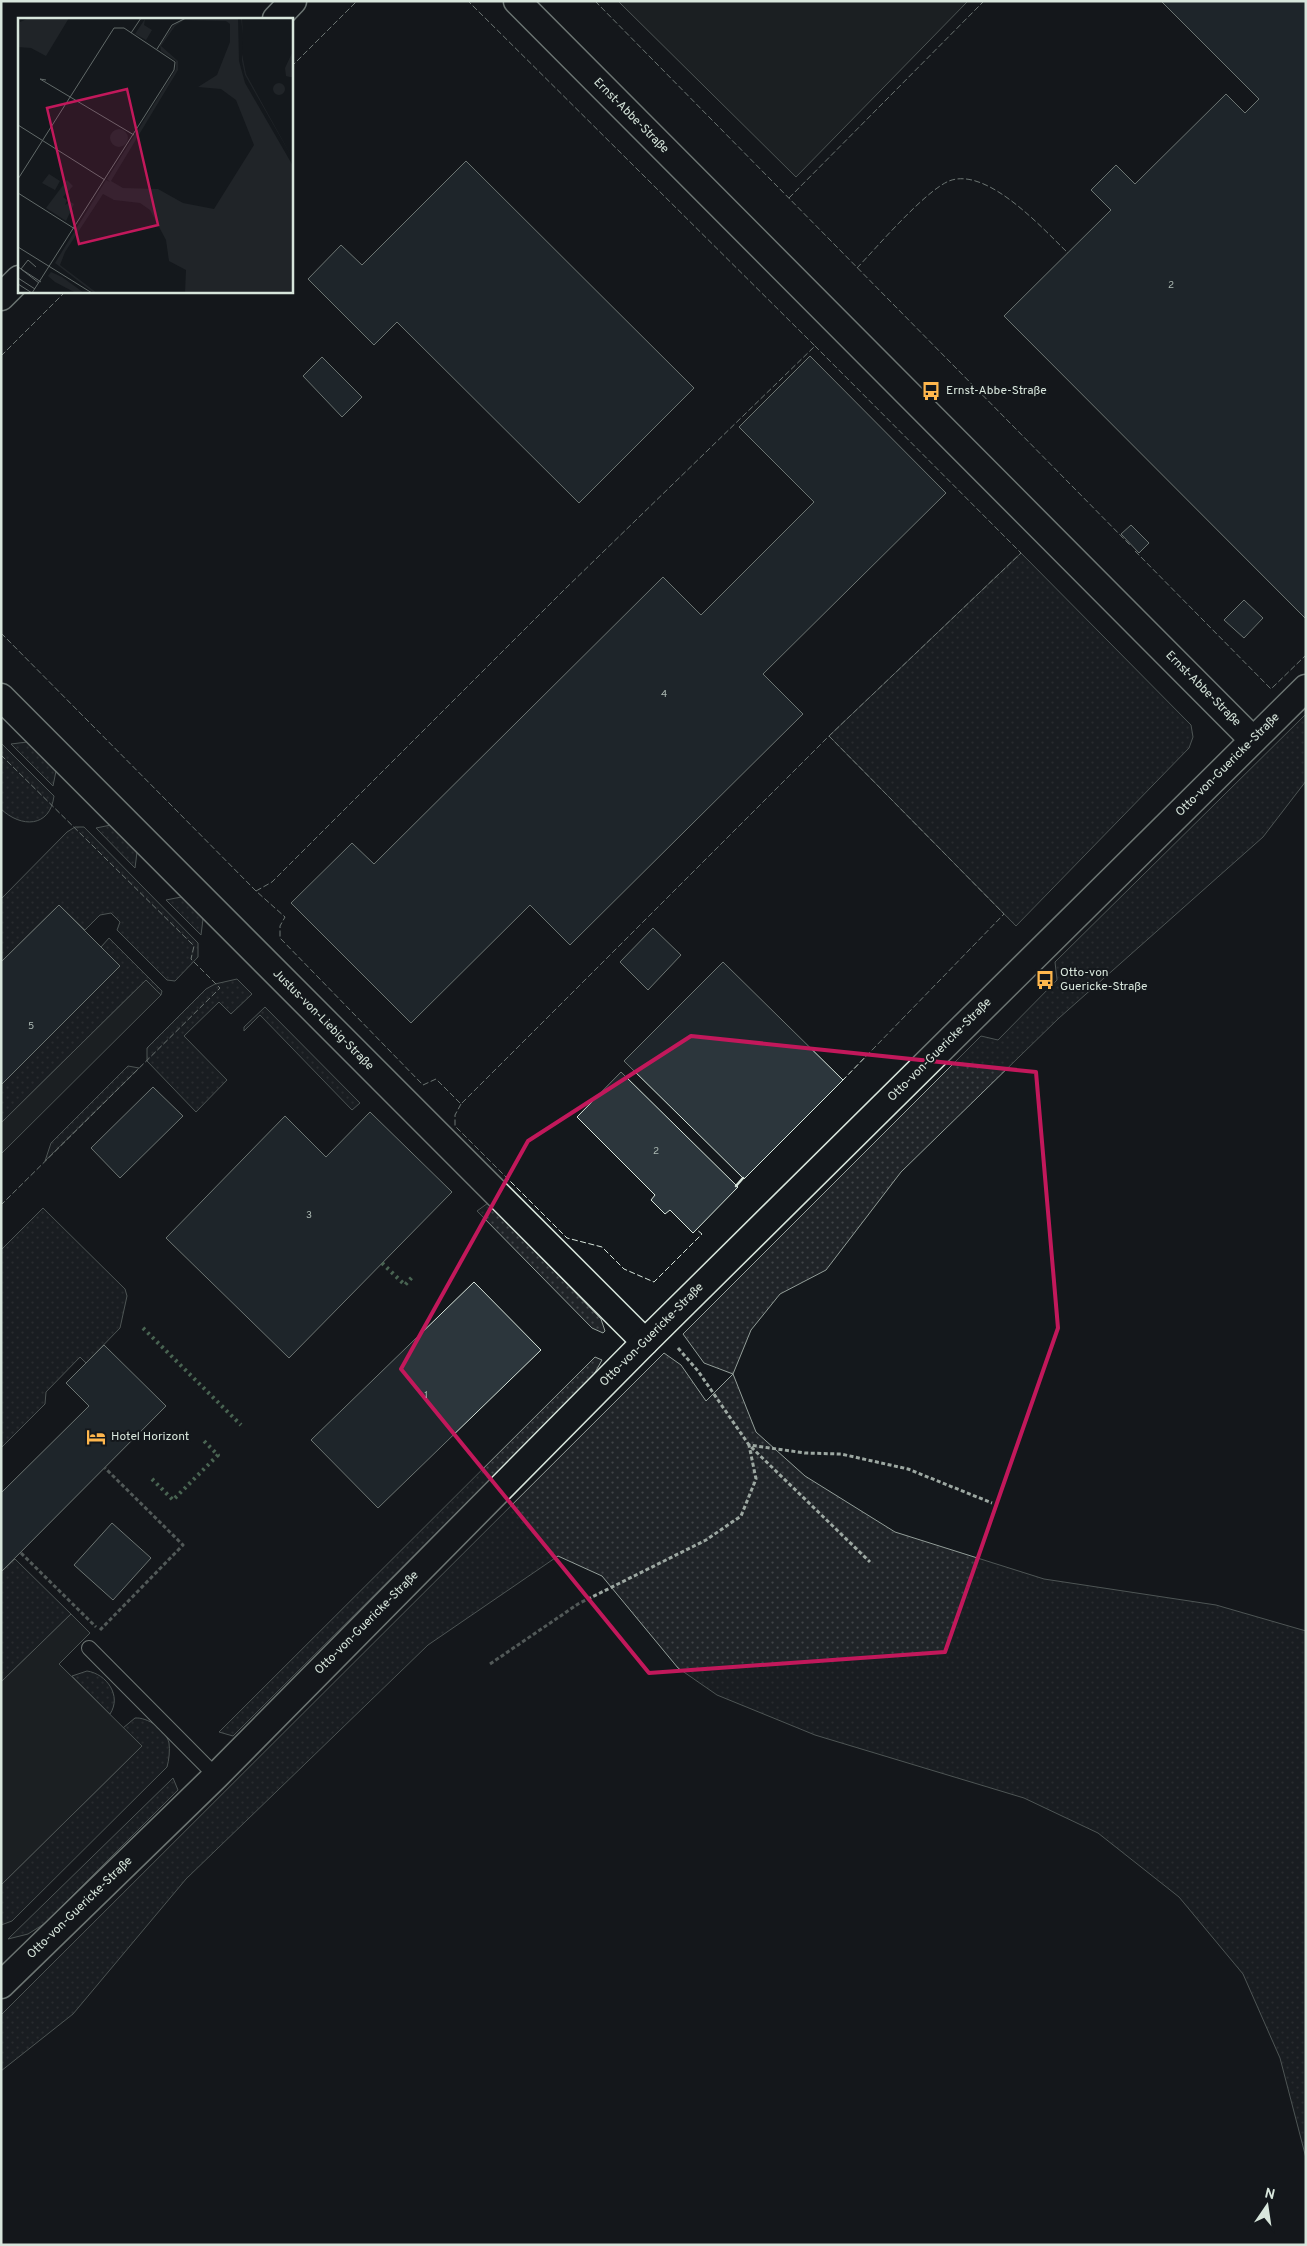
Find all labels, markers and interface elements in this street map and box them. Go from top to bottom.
inset map [18,18,292,292]
street label: Ernst-Abbe-Straße [590,75,672,157]
house number: 2 [1168,279,1174,292]
bus stop icon: Ernst-Abbe-Straße [920,380,942,402]
place label: Ernst-Abbe-Straße [946,383,1047,399]
street label: Ernst-Abbe-Straße [1162,648,1244,730]
house number: 4 [661,688,667,701]
street label: Otto-von-Guericke-Straße [1173,710,1283,820]
place label: Otto-von Guericke-Straße [1060,965,1147,995]
street label: Justus-von-Liebig-Straße [269,966,377,1074]
bus stop icon: Otto-von Guericke-Straße [1034,969,1056,991]
street label: Otto-von-Guericke-Straße [885,995,995,1105]
house number: 5 [28,1020,34,1033]
house number: 2 [653,1145,659,1158]
house number: 3 [306,1209,312,1222]
street label: Otto-von-Guericke-Straße [597,1280,707,1390]
house number: 1 [424,1389,428,1402]
hotel icon: Hotel Horizont [85,1426,107,1448]
place label: Hotel Horizont [111,1429,189,1445]
street label: Otto-von-Guericke-Straße [312,1568,422,1678]
street label: Otto-von-Guericke-Straße [24,1853,136,1963]
north arrow [1242,2181,1292,2231]
text: N [1263,2185,1276,2204]

